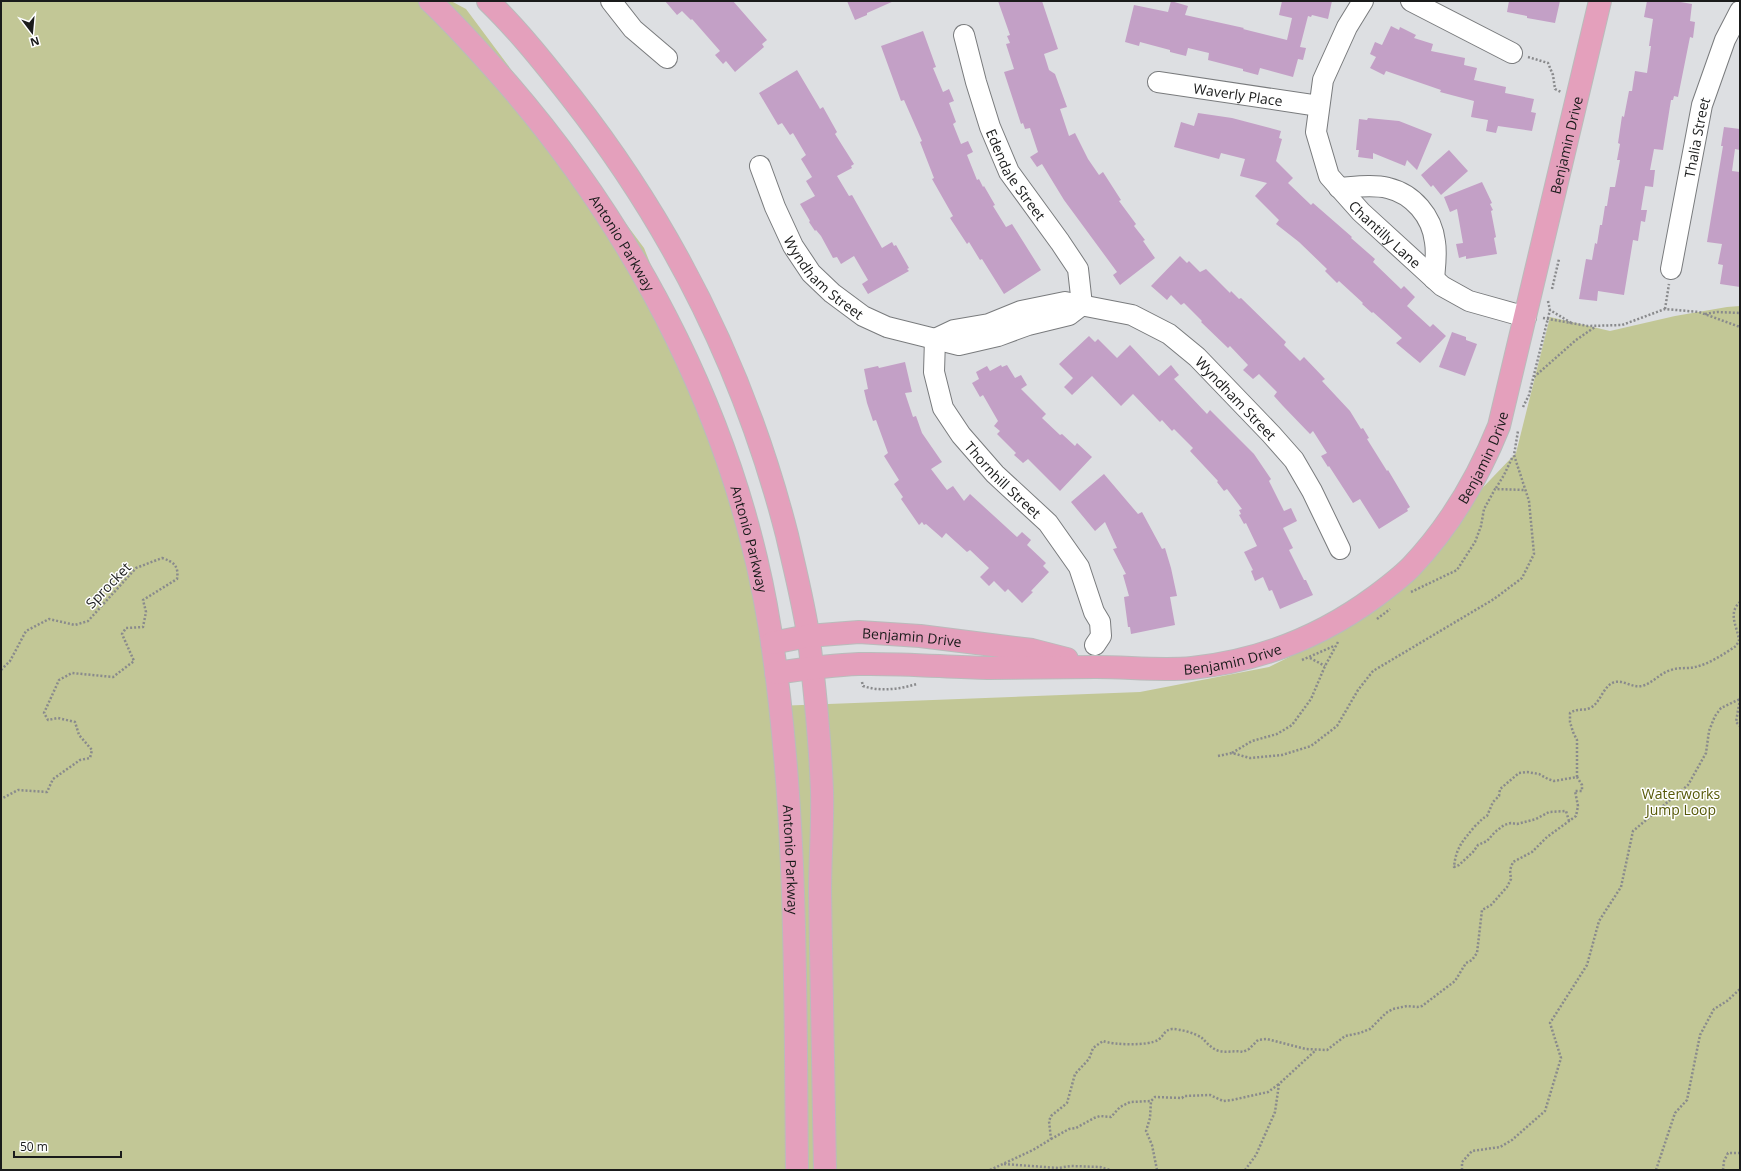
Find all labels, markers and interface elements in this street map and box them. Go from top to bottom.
north arrow [12,12,52,52]
text: N [29,34,41,51]
street label: Waverly Place [1192,78,1284,110]
street label: Benjamin Drive [1545,94,1587,196]
street label: Thalia Street [1679,94,1714,179]
street label: Edendale Street [982,126,1050,224]
street label: Antonio Parkway [586,191,660,295]
street label: Chantilly Lane [1345,196,1426,272]
street label: Wyndham Street [780,233,868,323]
street label: Wyndham Street [1192,352,1281,444]
street label: Benjamin Drive [1453,409,1512,507]
street label: Thornhill Street [961,437,1046,522]
street label: Antonio Parkway [727,483,773,595]
street label: Sprocket [81,558,135,612]
street label: Benjamin Drive [862,623,963,651]
street label: Benjamin Drive [1183,638,1284,678]
park label: Waterworks Jump Loop [1642,784,1720,819]
street label: Antonio Parkway [779,804,803,916]
scale bar [14,1133,121,1159]
text: 50 m [20,1138,48,1155]

